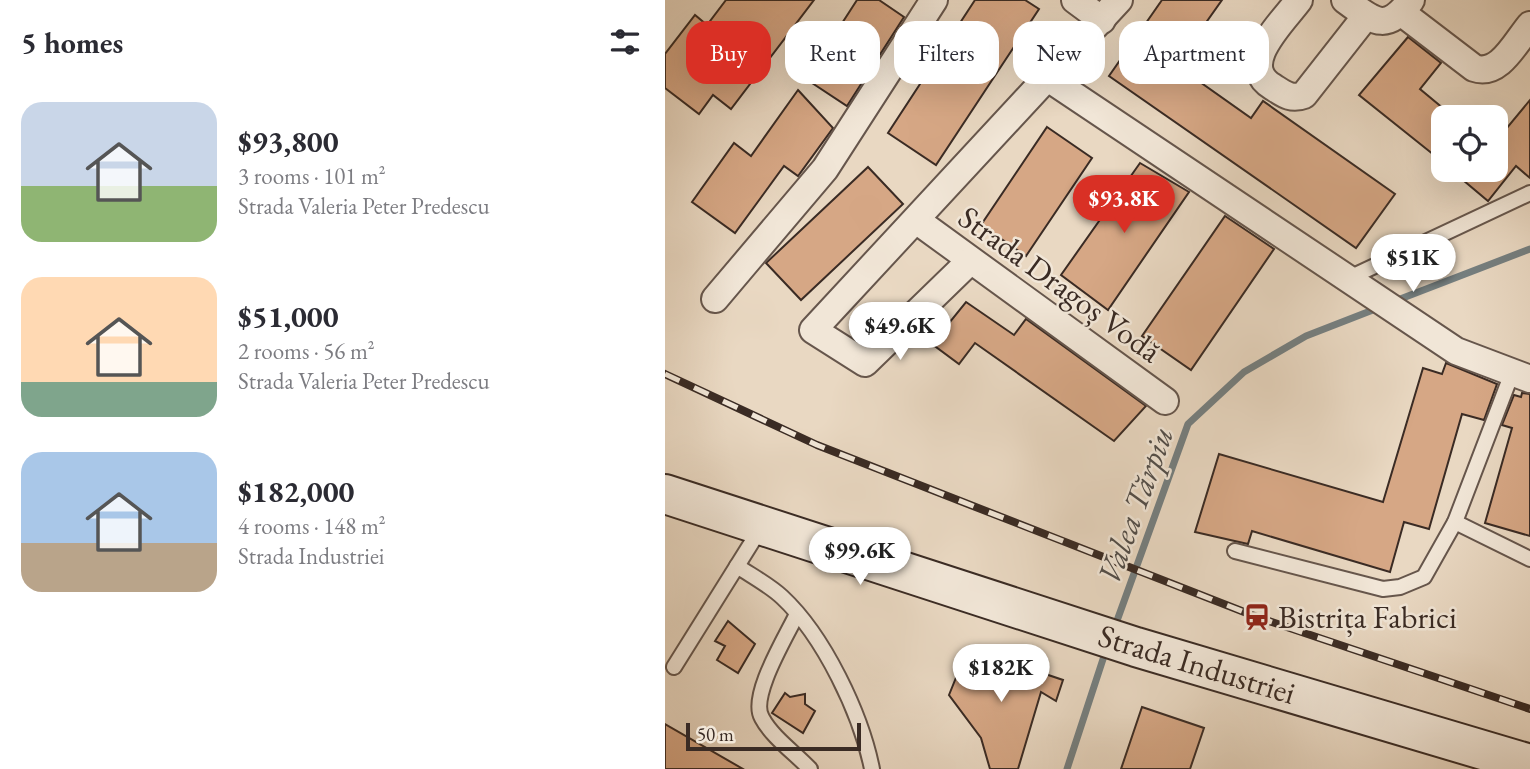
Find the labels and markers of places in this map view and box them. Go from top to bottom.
pin: $93.8K [1067,176,1181,235]
pin: $51K [1372,234,1454,294]
pin: $49.6K [843,302,957,362]
pin: $99.6K [803,528,917,587]
place label: Bistrița Fabrici [1278,596,1457,638]
station icon: Bistrița Fabrici [1242,602,1272,632]
pin: $182K [952,644,1050,704]

